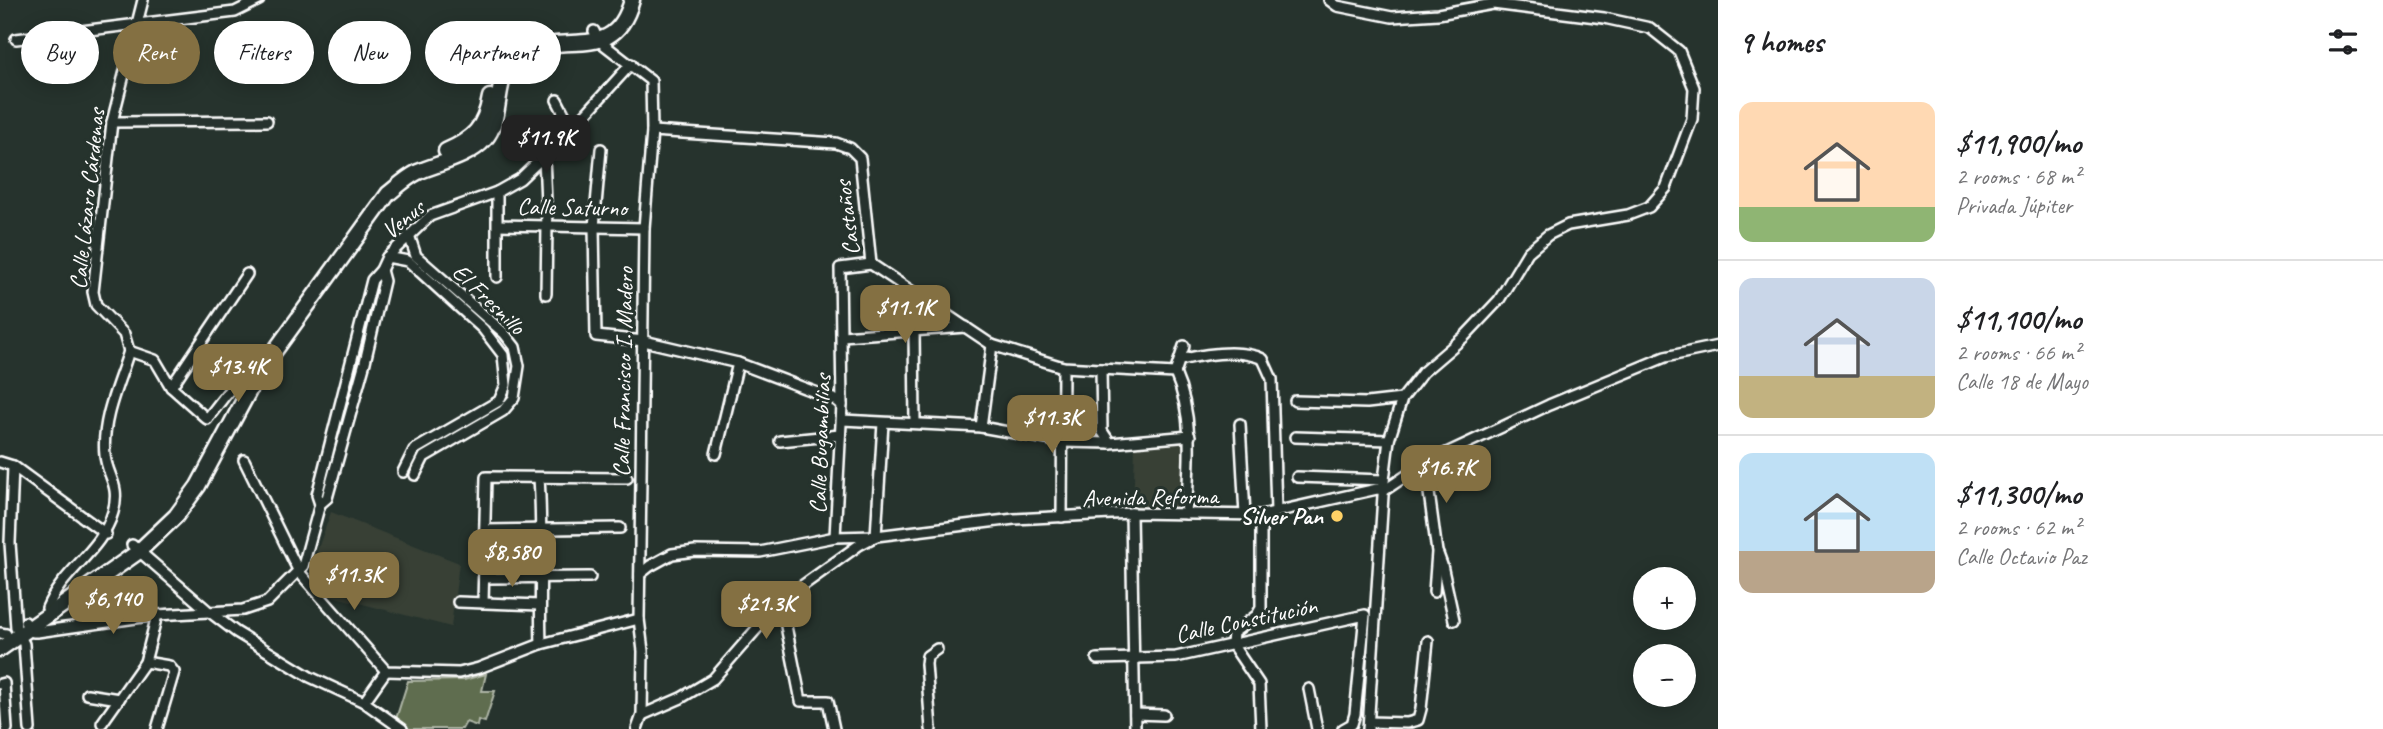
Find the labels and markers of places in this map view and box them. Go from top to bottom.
pin: $11.9K [489,116,603,175]
pin: $11.1K [848,286,962,345]
pin: $13.4K [181,344,295,404]
pin: $11.3K [995,396,1109,455]
pin: $16.7K [1389,446,1503,505]
place label: Silver Pan [1240,501,1324,531]
marker: Silver Pan [1329,508,1345,524]
pin: $8,580 [455,530,569,589]
pin: $11.3K [297,552,411,612]
pin: $6,140 [56,576,170,636]
pin: $21.3K [709,582,823,641]

